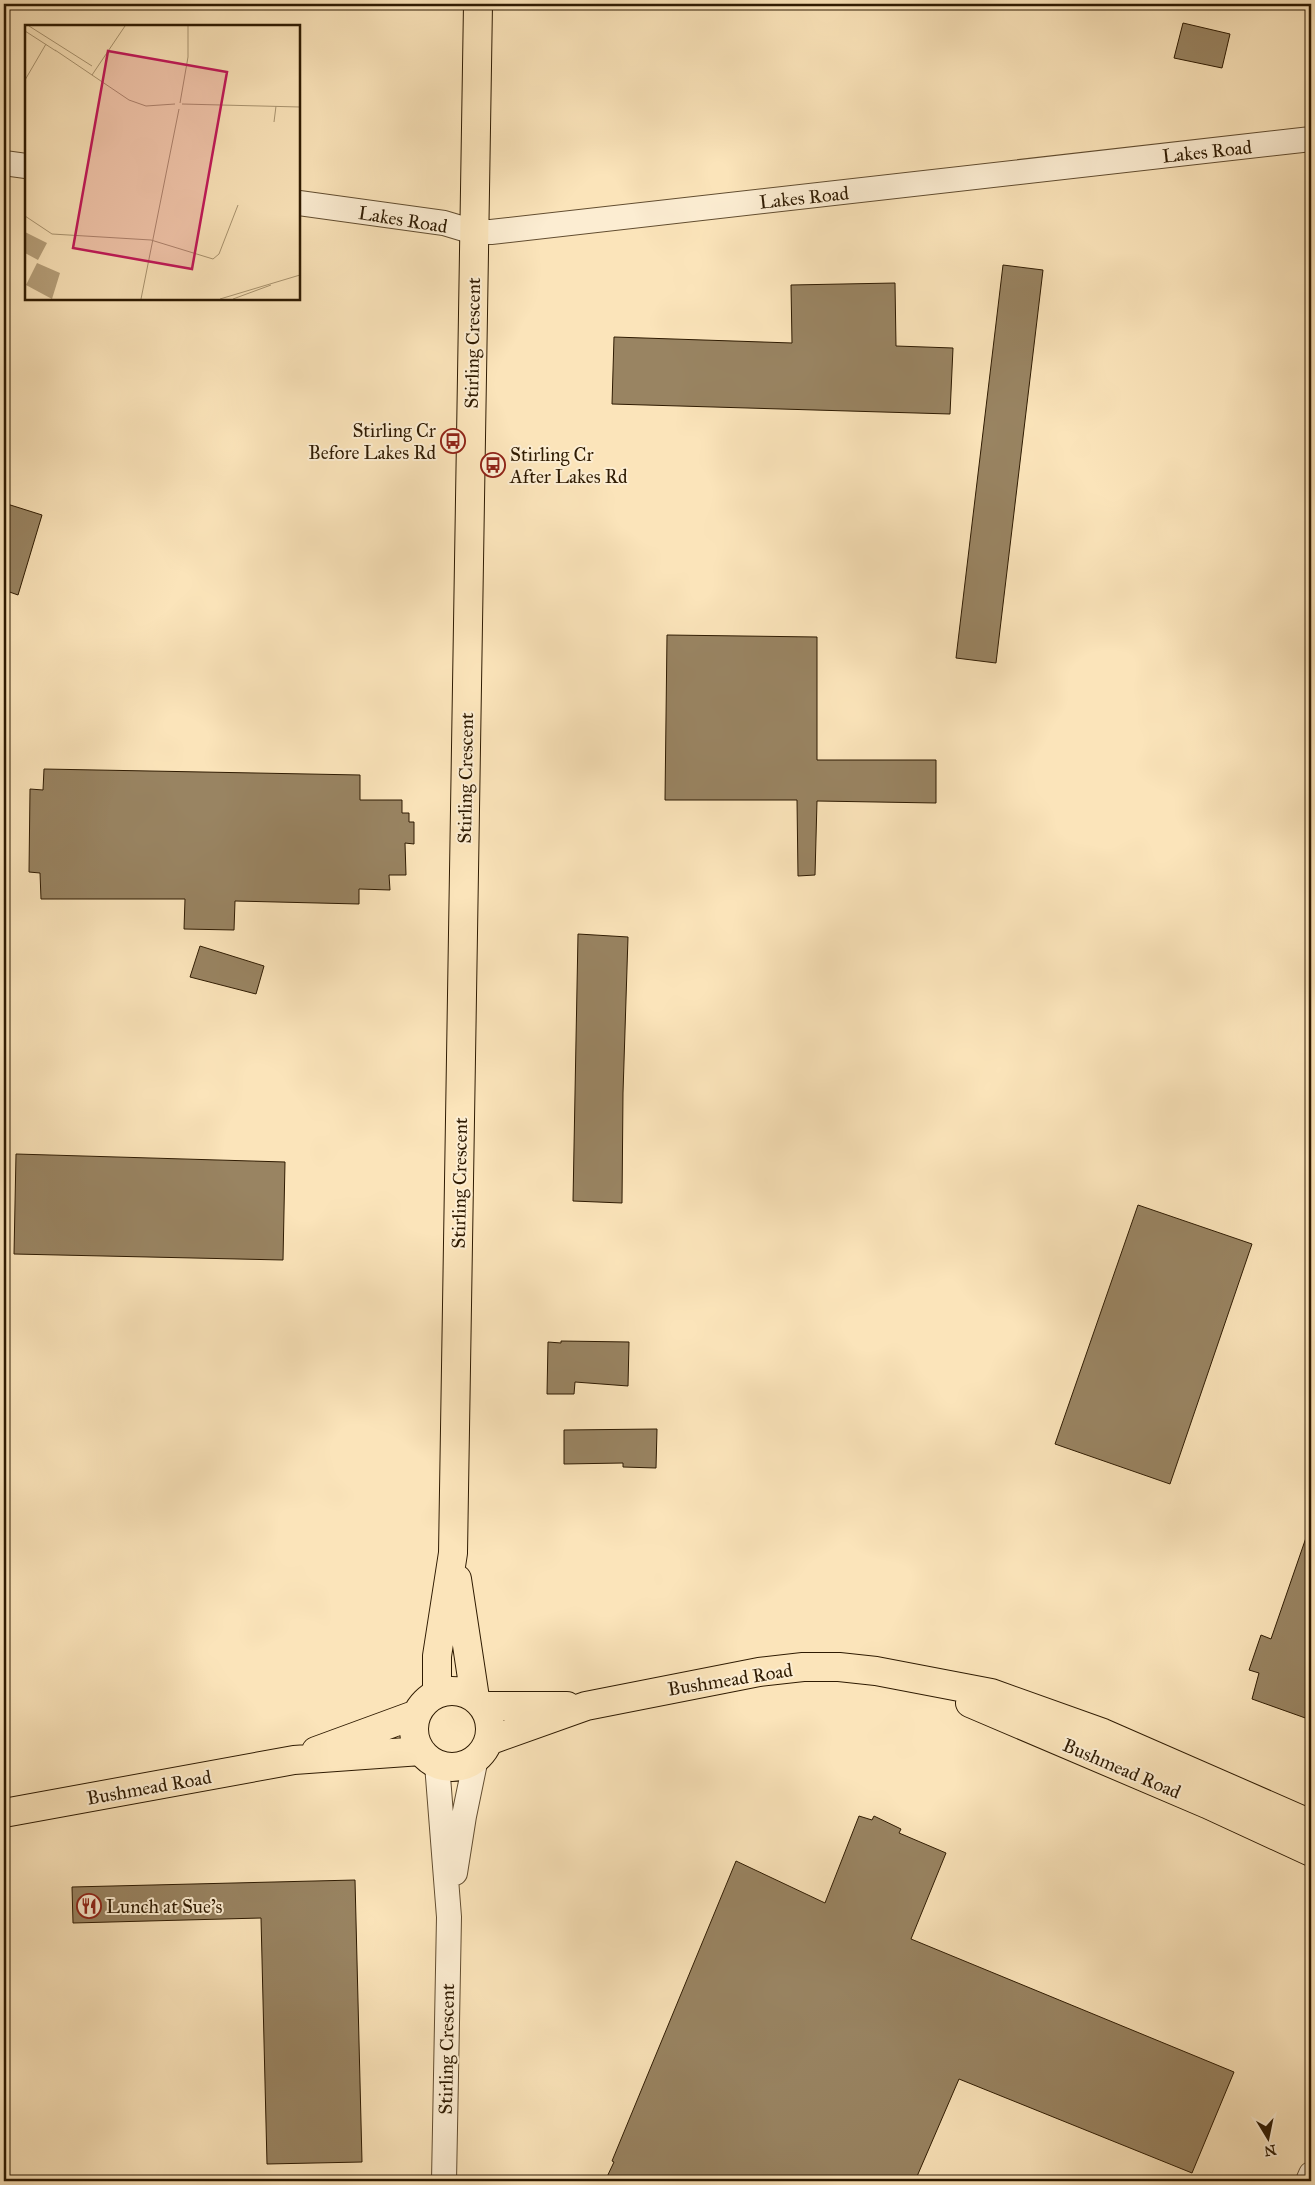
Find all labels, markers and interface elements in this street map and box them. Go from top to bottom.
inset map [25,25,300,300]
street label: Lakes Road [1161,135,1254,168]
street label: Lakes Road [758,181,851,214]
street label: Lakes Road [357,201,450,238]
street label: Stirling Crescent [460,277,486,409]
place label: Stirling Cr Before Lakes Rd [308,419,437,464]
bus stop icon: Stirling Cr Before Lakes Rd [440,428,466,454]
place label: Stirling Cr After Lakes Rd [509,443,628,488]
bus stop icon: Stirling Cr After Lakes Rd [480,452,506,478]
street label: Stirling Crescent [453,712,479,844]
street label: Stirling Crescent [447,1117,473,1249]
street label: Bushmead Road [666,1658,795,1701]
street label: Bushmead Road [1059,1733,1185,1804]
street label: Bushmead Road [85,1765,214,1810]
restaurant icon: Lunch at Sue's [76,1893,102,1919]
place label: Lunch at Sue's [106,1895,222,1918]
street label: Stirling Crescent [434,1983,460,2115]
north arrow [1242,2112,1292,2162]
text: N [1263,2141,1277,2160]

